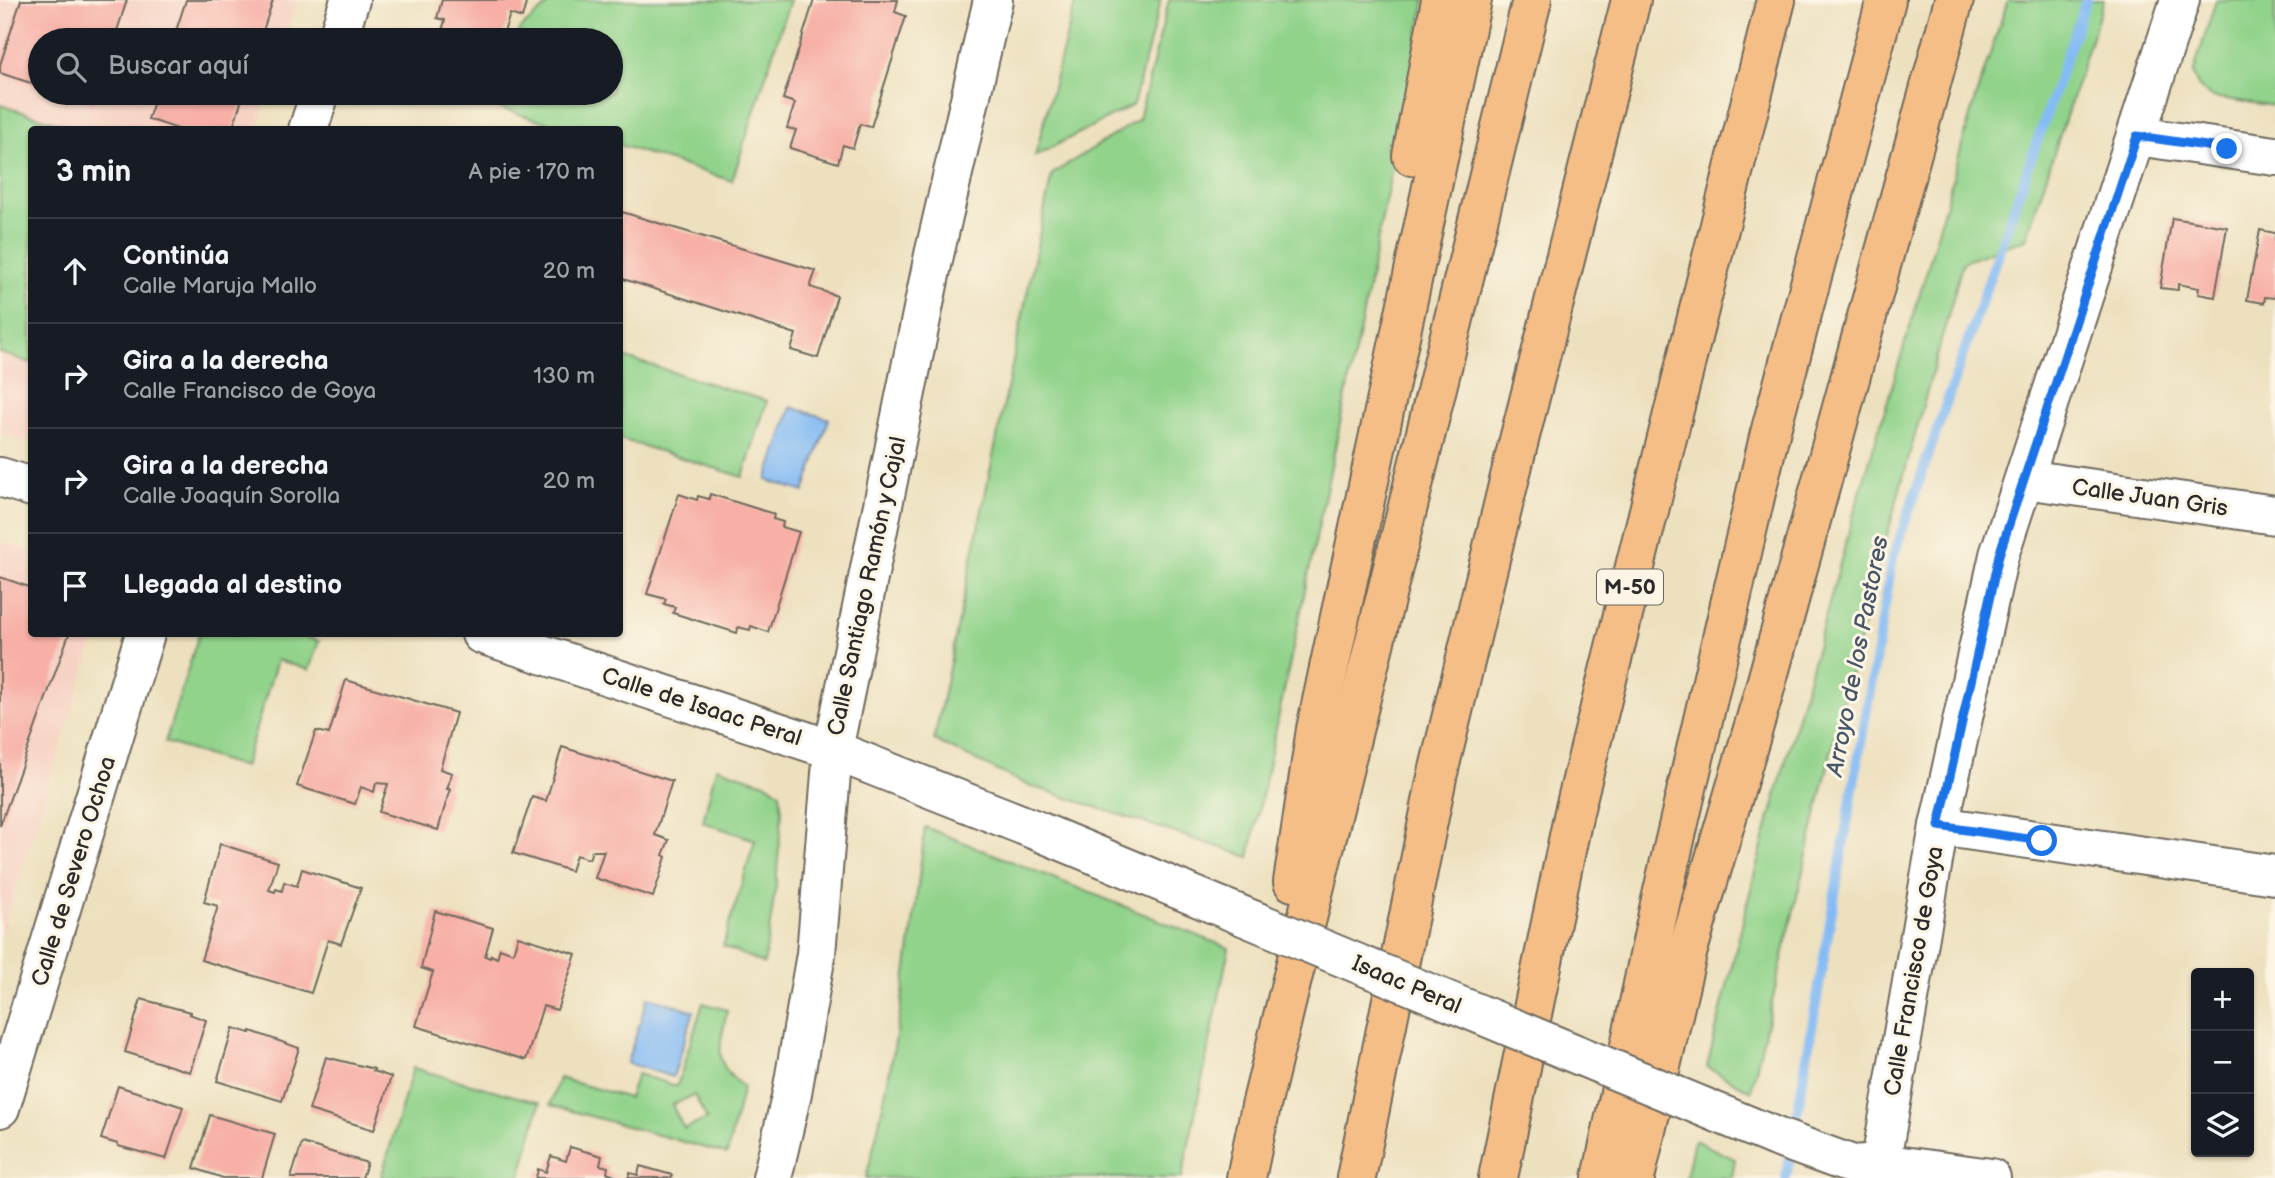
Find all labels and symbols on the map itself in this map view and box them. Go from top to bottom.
route end [2211,133,2242,164]
street label: Calle Santiago Ramón y Cajal [822,434,912,738]
street label: Calle Juan Gris [2070,473,2230,523]
water label: Arroyo de los Pastores [1820,533,1895,780]
road number: M-50 [1597,570,1663,604]
street label: Calle de Isaac Peral [598,661,805,752]
street label: Calle de Severo Ochoa [26,753,122,990]
route start [2026,825,2057,856]
street label: Calle Francisco de Goya [1878,844,1950,1098]
street label: Isaac Peral [1348,949,1466,1021]

